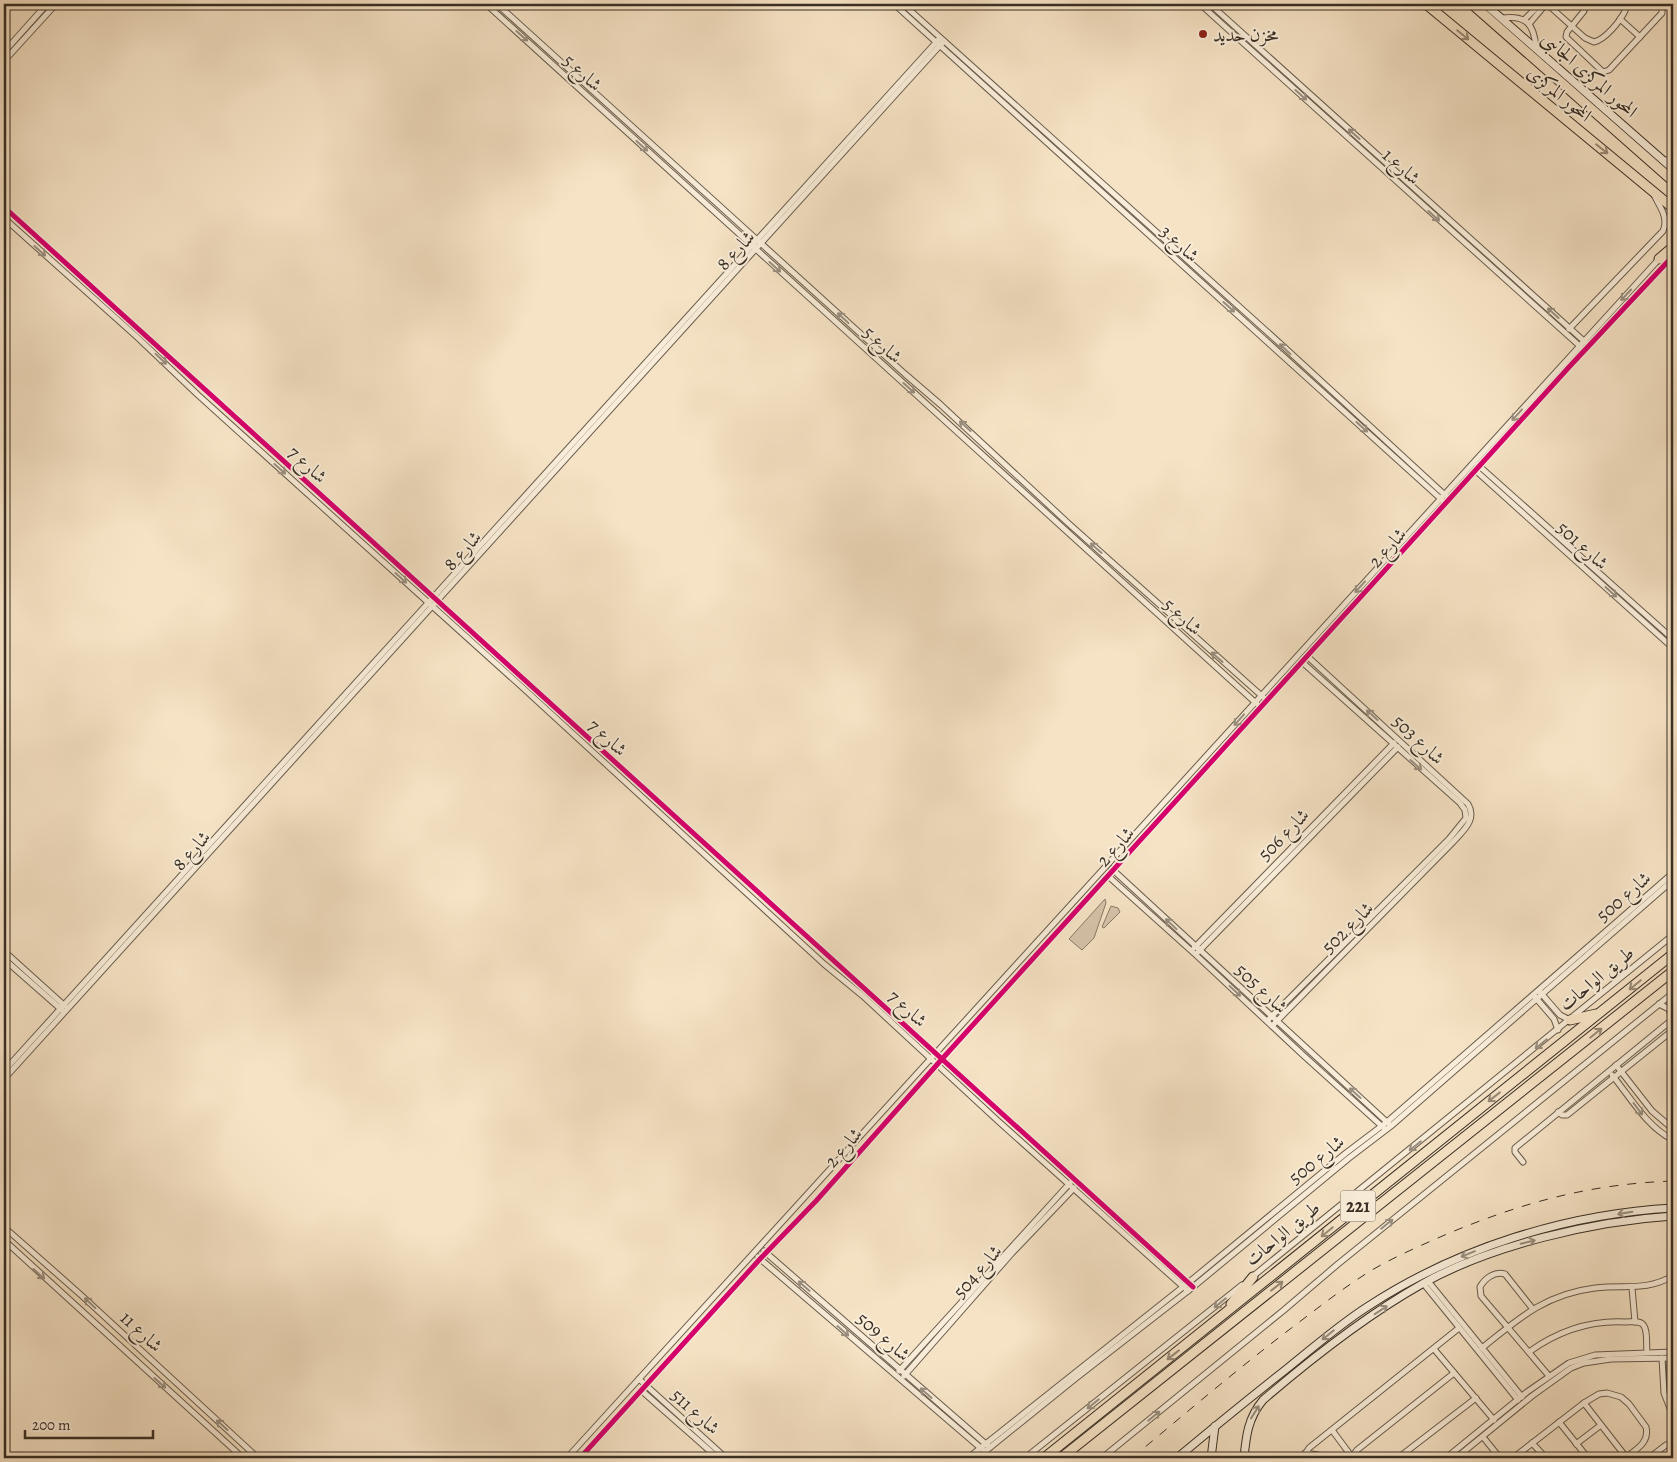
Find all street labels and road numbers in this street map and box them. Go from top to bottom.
street label: المحور المركزى الجانبى [1537,26,1643,122]
street label: شارع 5 [556,48,608,99]
street label: المحور المركزى [1523,60,1597,126]
street label: شارع 1 [1375,143,1426,192]
street label: شارع 3 [1153,219,1205,270]
street label: شارع 8 [711,225,762,278]
street label: شارع 5 [856,320,908,371]
street label: شارع 7 [281,440,333,491]
street label: شارع 501 [1549,515,1614,577]
street label: شارع 2 [1363,522,1414,575]
street label: شارع 8 [438,525,489,578]
street label: شارع 5 [1156,592,1208,643]
street label: شارع 503 [1385,709,1450,772]
street label: شارع 7 [581,713,633,764]
street label: شارع 506 [1252,803,1317,868]
street label: شارع 2 [1091,821,1142,874]
street label: شارع 8 [167,825,218,878]
street label: شارع 500 [1591,866,1658,929]
street label: شارع 502 [1316,896,1381,961]
street label: طريق الواحات [1553,940,1640,1017]
street label: شارع 505 [1228,958,1293,1021]
street label: شارع 7 [881,984,933,1035]
street label: شارع 2 [819,1122,870,1175]
street label: شارع 500 [1283,1129,1351,1192]
road number: 221 [1340,1190,1376,1222]
street label: طريق الواحات [1239,1195,1326,1272]
street label: شارع 504 [947,1239,1010,1306]
street label: شارع 11 [113,1305,168,1360]
street label: شارع 509 [849,1306,916,1369]
street label: شارع 511 [664,1383,726,1442]

